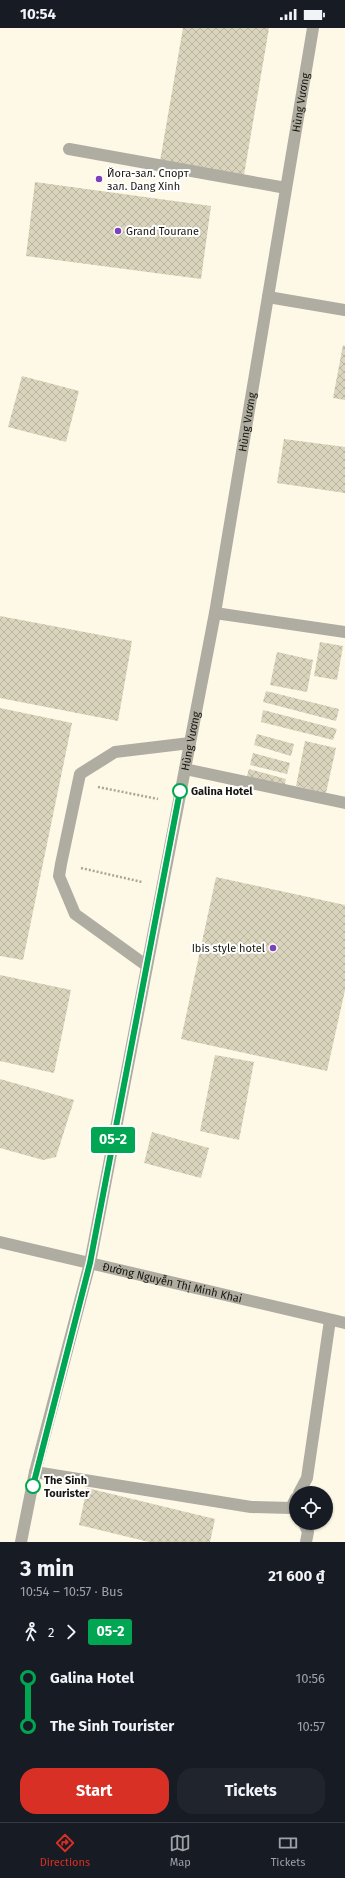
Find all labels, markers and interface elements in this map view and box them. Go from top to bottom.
text: 10:54 [20,5,56,23]
street label: Hùng Vương [289,72,312,133]
place label: Йога-зал. Спорт зал. Dang Xinh [107,167,189,193]
marker: Йога-зал. Спорт зал. Dang Xinh [94,174,104,184]
place label: Grand Tourane [126,225,199,238]
marker: Grand Tourane [113,226,123,236]
street label: Hùng Vương [236,391,258,453]
street label: Hùng Vương [178,710,202,772]
marker: Galina Hotel [172,783,188,799]
place label: Galina Hotel [191,785,253,798]
place label: Ibis style hotel [192,942,265,955]
marker: Ibis style hotel [268,943,278,953]
line badge: 05-2 [85,1127,141,1153]
text: 05-2 [99,1131,127,1148]
street label: Đường Nguyễn Thị Minh Khai [101,1260,244,1305]
place label: The Sinh Tourister [44,1474,90,1500]
marker: The Sinh Tourister [25,1478,41,1494]
map controls [289,1486,333,1530]
button: locate [289,1486,333,1530]
text: 3 min [20,1555,74,1582]
text: 21 600 ₫ [268,1567,325,1585]
text: 10:54 – 10:57 · Bus [20,1584,123,1599]
icon: walk [20,1621,42,1643]
icon: forward [60,1621,82,1643]
text: 05-2 [96,1623,124,1640]
text: 2 [48,1625,54,1640]
text: Galina Hotel [50,1669,134,1687]
text: 10:56 [296,1671,325,1686]
text: The Sinh Tourister [50,1717,174,1735]
text: 10:57 [297,1719,325,1734]
button: Start [20,1768,169,1814]
button: Tickets [177,1768,325,1814]
tab: Directions [40,1832,90,1869]
tab: Map [169,1832,191,1869]
tab: Tickets [271,1832,305,1869]

